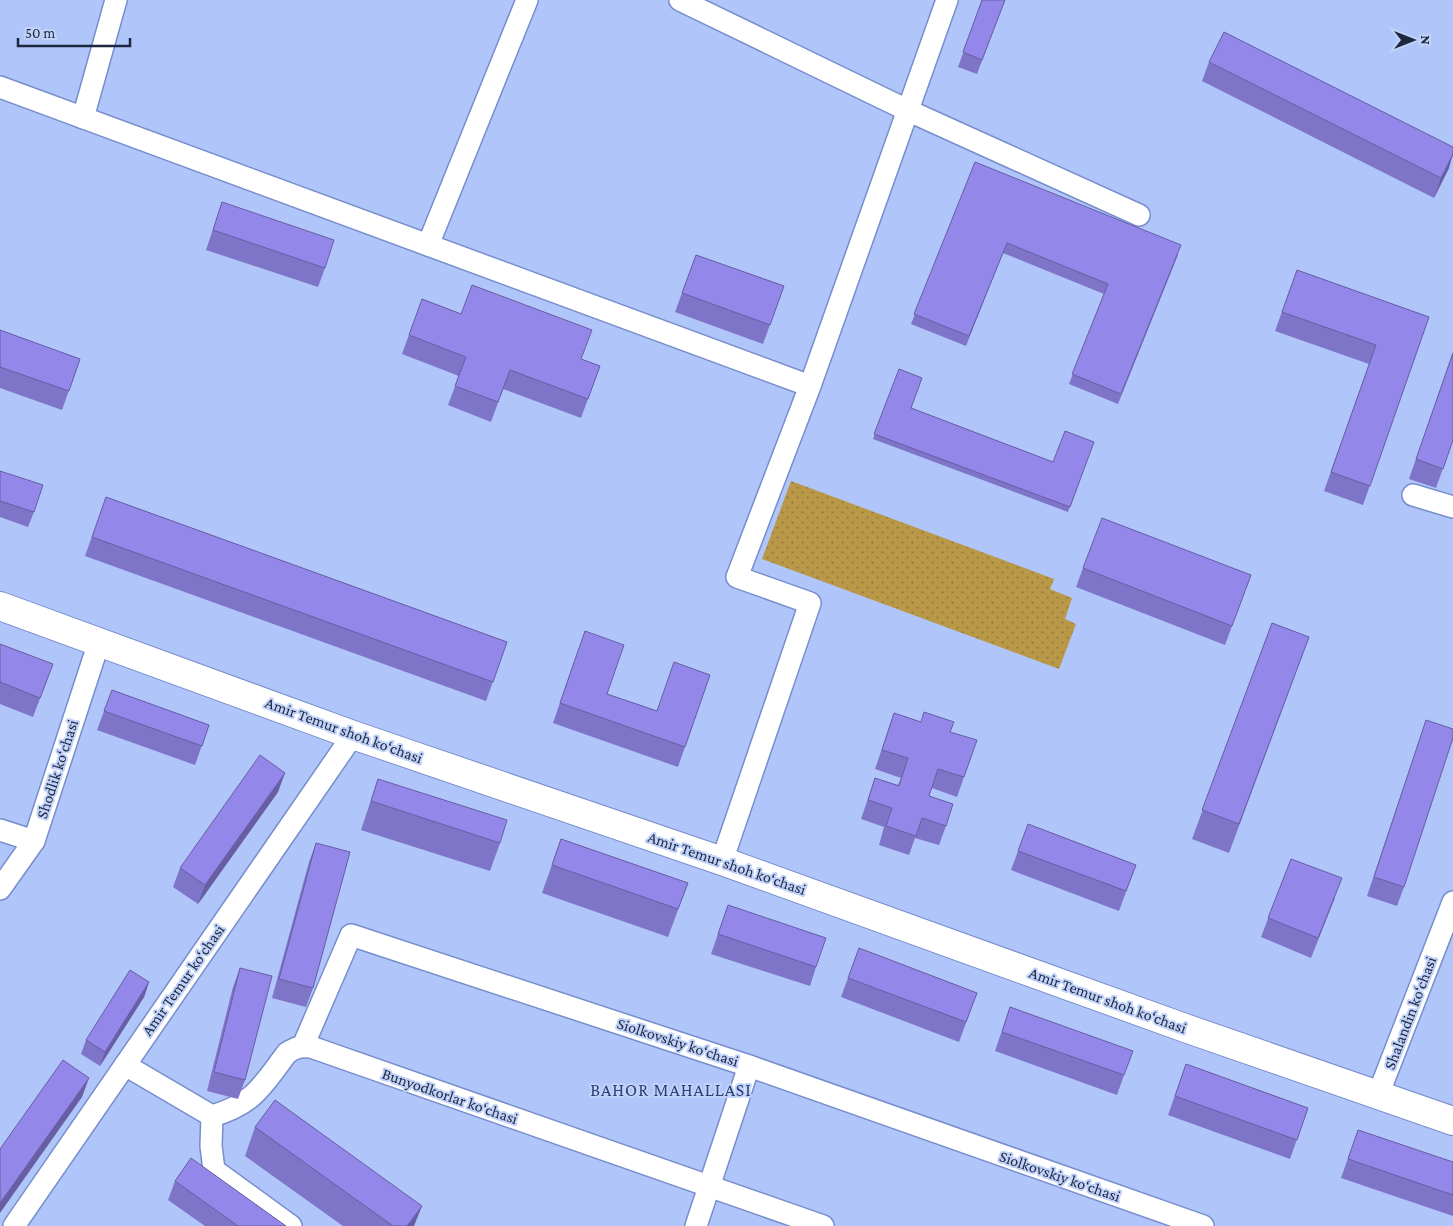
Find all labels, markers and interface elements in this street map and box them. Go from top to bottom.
scale bar [18,15,130,47]
north arrow [1388,15,1438,65]
text: 50 m [25,25,55,41]
text: N [1418,35,1434,45]
street label: Amir Temur shoh ko‘chasi [263,694,425,766]
street label: Shodlik ko‘chasi [33,717,81,821]
street label: Amir Temur shoh ko‘chasi [646,828,808,898]
street label: Amir Temur ko‘chasi [138,921,228,1039]
street label: Shalandin ko‘chasi [1381,954,1439,1072]
street label: Amir Temur shoh ko‘chasi [1027,964,1189,1036]
street label: Siolkovskiy ko‘chasi [615,1014,741,1071]
street label: Bunyodkorlar ko‘chasi [380,1065,520,1128]
district label: BAHOR MAHALLASI [590,1080,752,1100]
street label: Siolkovskiy ko‘chasi [997,1147,1123,1206]

